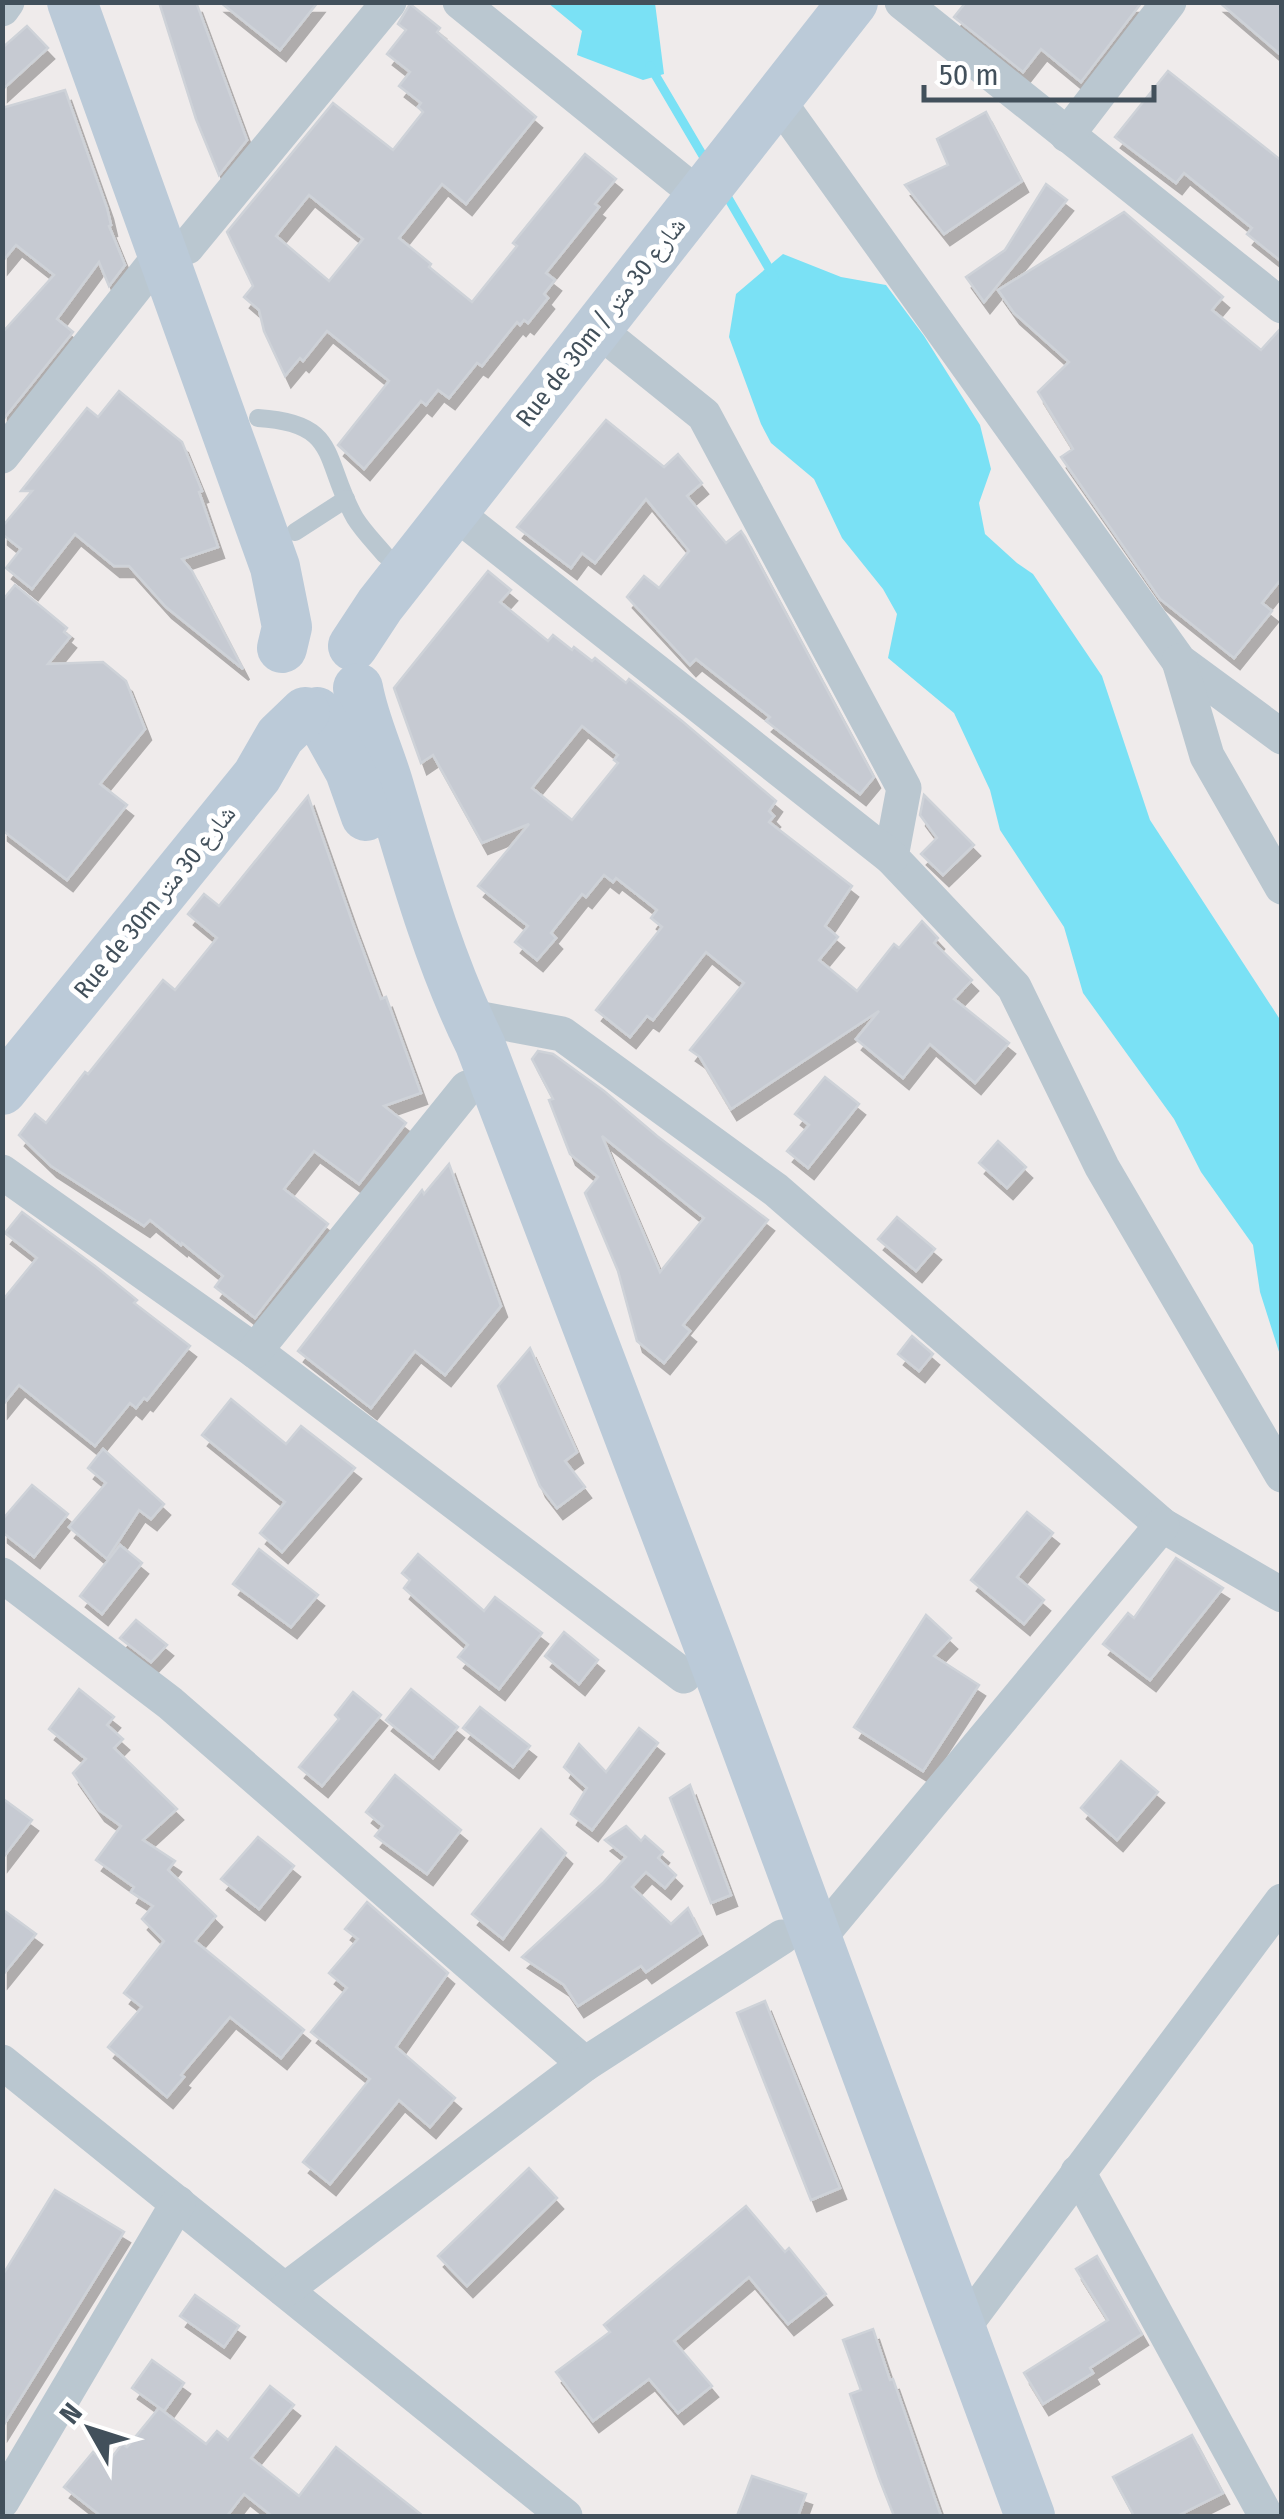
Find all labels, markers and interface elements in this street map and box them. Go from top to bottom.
scale bar [924,40,1154,102]
text: 50 m [939,57,999,93]
street label: Rue de 30m / شارع 30 متر [510,211,692,433]
street label: Rue de 30m شارع 30 متر [68,799,242,1005]
north arrow [40,2379,140,2479]
text: N [53,2397,89,2430]

